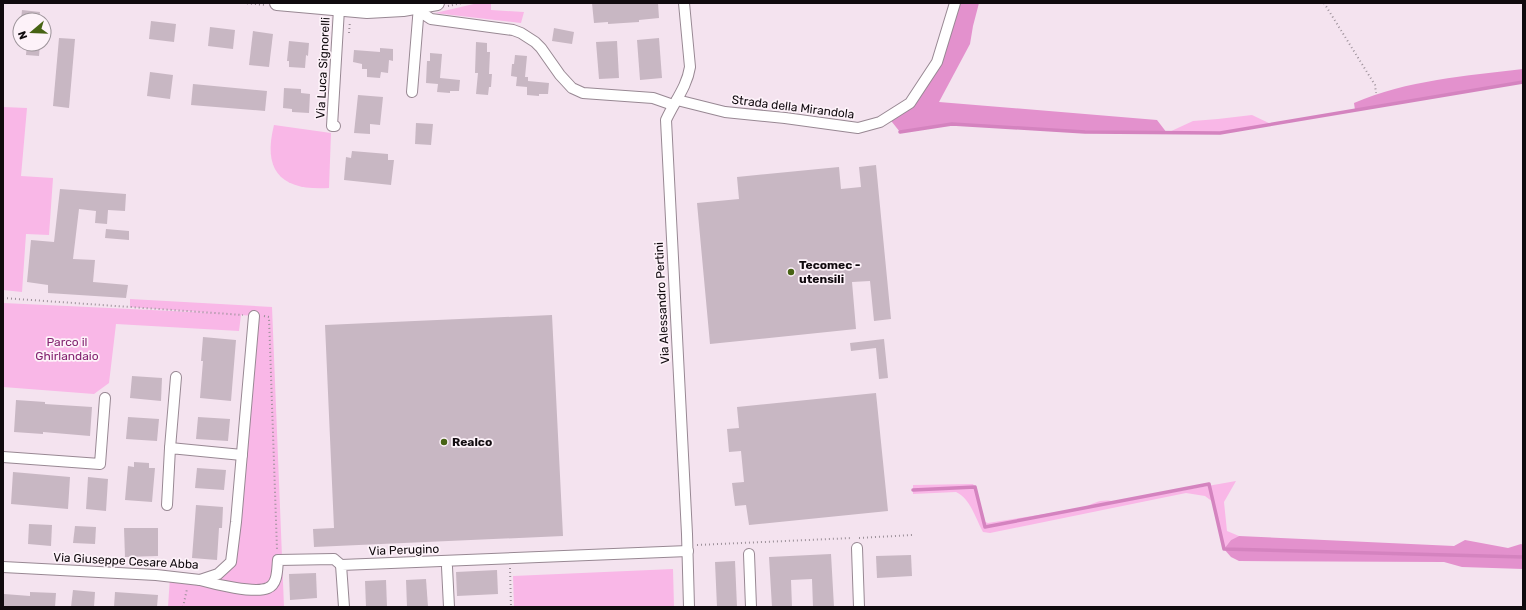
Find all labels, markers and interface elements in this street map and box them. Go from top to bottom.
north arrow [12,12,52,52]
street label: Via Luca Signorelli [313,17,333,119]
text: N [16,29,30,41]
street label: Strada della Mirandola [731,93,855,121]
street label: Via Alessandro Pertini [652,242,672,364]
place label: Tecomec - utensili [799,258,861,286]
marker: Tecomec - utensili [786,267,796,277]
park label: Parco il Ghirlandaio [35,335,99,363]
place label: Realco [452,435,492,449]
marker: Realco [439,437,449,447]
street label: Via Perugino [368,542,440,558]
street label: Via Giuseppe Cesare Abba [53,550,199,572]

